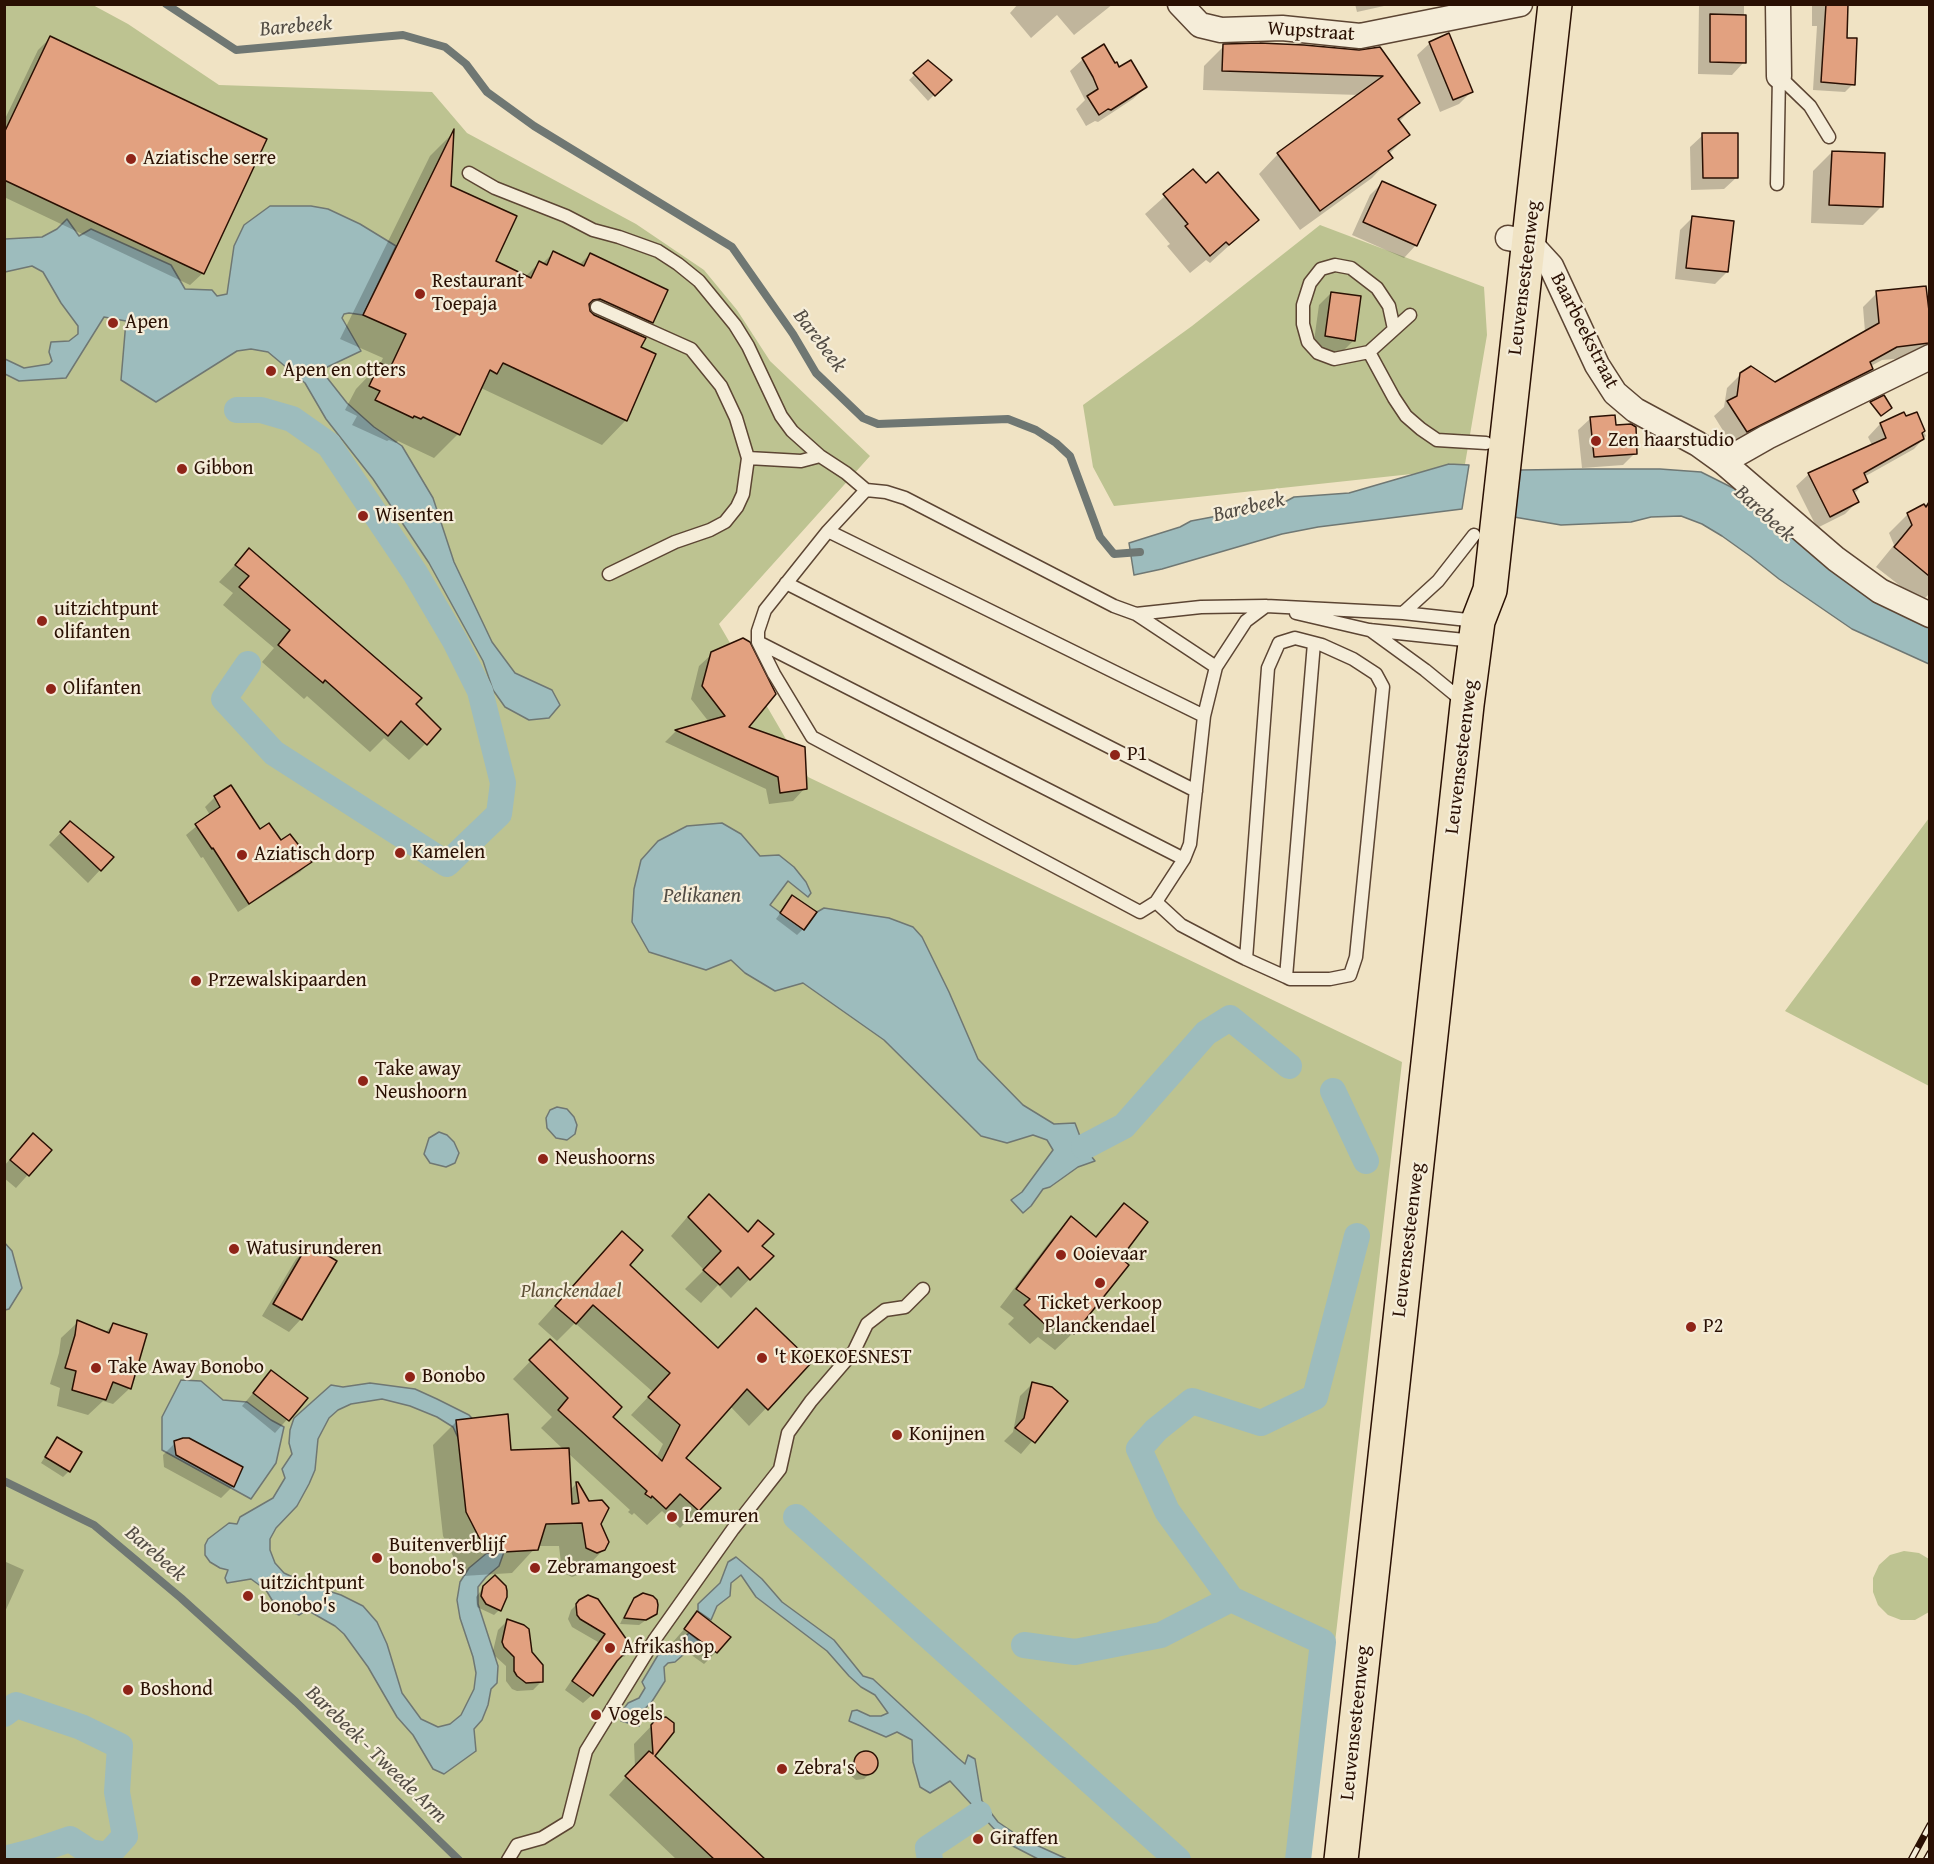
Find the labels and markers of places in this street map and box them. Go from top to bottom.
place label: Aziatische serre [143,147,276,171]
marker: Aziatische serre [124,152,138,166]
place label: Restaurant Toepaja [432,270,524,317]
marker: Restaurant Toepaja [413,287,427,301]
place label: Apen [125,311,169,335]
marker: Apen [106,316,120,330]
place label: Apen en otters [283,359,406,383]
marker: Apen en otters [264,364,278,378]
place label: Zen haarstudio [1608,429,1734,453]
marker: Zen haarstudio [1589,434,1603,448]
place label: Gibbon [194,457,254,481]
marker: Gibbon [175,462,189,476]
place label: Wisenten [375,504,454,528]
marker: Wisenten [356,509,370,523]
place label: uitzichtpunt olifanten [54,598,159,645]
marker: uitzichtpunt olifanten [35,614,49,628]
place label: Olifanten [63,677,141,701]
marker: Olifanten [44,682,58,696]
place label: P1 [1127,743,1147,767]
marker: P1 [1108,748,1122,762]
place label: Kamelen [412,841,485,865]
place label: Aziatisch dorp [254,843,375,867]
marker: Kamelen [393,846,407,860]
marker: Aziatisch dorp [235,848,249,862]
place label: Przewalskipaarden [208,969,367,993]
marker: Przewalskipaarden [189,974,203,988]
place label: Take away Neushoorn [375,1058,467,1105]
marker: Take away Neushoorn [356,1074,370,1088]
place label: Neushoorns [555,1147,655,1171]
marker: Neushoorns [536,1152,550,1166]
place label: Watusirunderen [246,1237,382,1261]
marker: Watusirunderen [227,1242,241,1256]
place label: Ooievaar [1073,1243,1147,1267]
marker: Ooievaar [1054,1248,1068,1262]
marker: Ticket verkoop Planckendael [1093,1276,1107,1290]
place label: Ticket verkoop Planckendael [1038,1292,1162,1339]
place label: P2 [1703,1315,1723,1339]
marker: P2 [1684,1320,1698,1334]
place label: 't KOEKOESNEST [774,1346,912,1370]
marker: 't KOEKOESNEST [755,1351,769,1365]
place label: Take Away Bonobo [108,1356,264,1380]
marker: Take Away Bonobo [89,1361,103,1375]
place label: Bonobo [422,1365,486,1389]
marker: Bonobo [403,1370,417,1384]
place label: Konijnen [909,1423,985,1447]
marker: Konijnen [890,1428,904,1442]
place label: Lemuren [684,1505,759,1529]
marker: Lemuren [665,1510,679,1524]
place label: Buitenverblijf bonobo's [389,1534,505,1581]
marker: Buitenverblijf bonobo's [370,1551,384,1565]
place label: Zebramangoest [547,1556,676,1580]
marker: Zebramangoest [528,1561,542,1575]
place label: uitzichtpunt bonobo's [260,1572,365,1619]
marker: uitzichtpunt bonobo's [241,1589,255,1603]
place label: Afrikashop [622,1636,714,1660]
marker: Afrikashop [603,1641,617,1655]
place label: Boshond [140,1678,213,1702]
marker: Boshond [121,1683,135,1697]
place label: Vogels [608,1703,663,1727]
marker: Vogels [589,1708,603,1722]
place label: Zebra's [794,1757,855,1781]
marker: Zebra's [775,1762,789,1776]
place label: Giraffen [990,1827,1058,1851]
marker: Giraffen [971,1832,985,1846]

